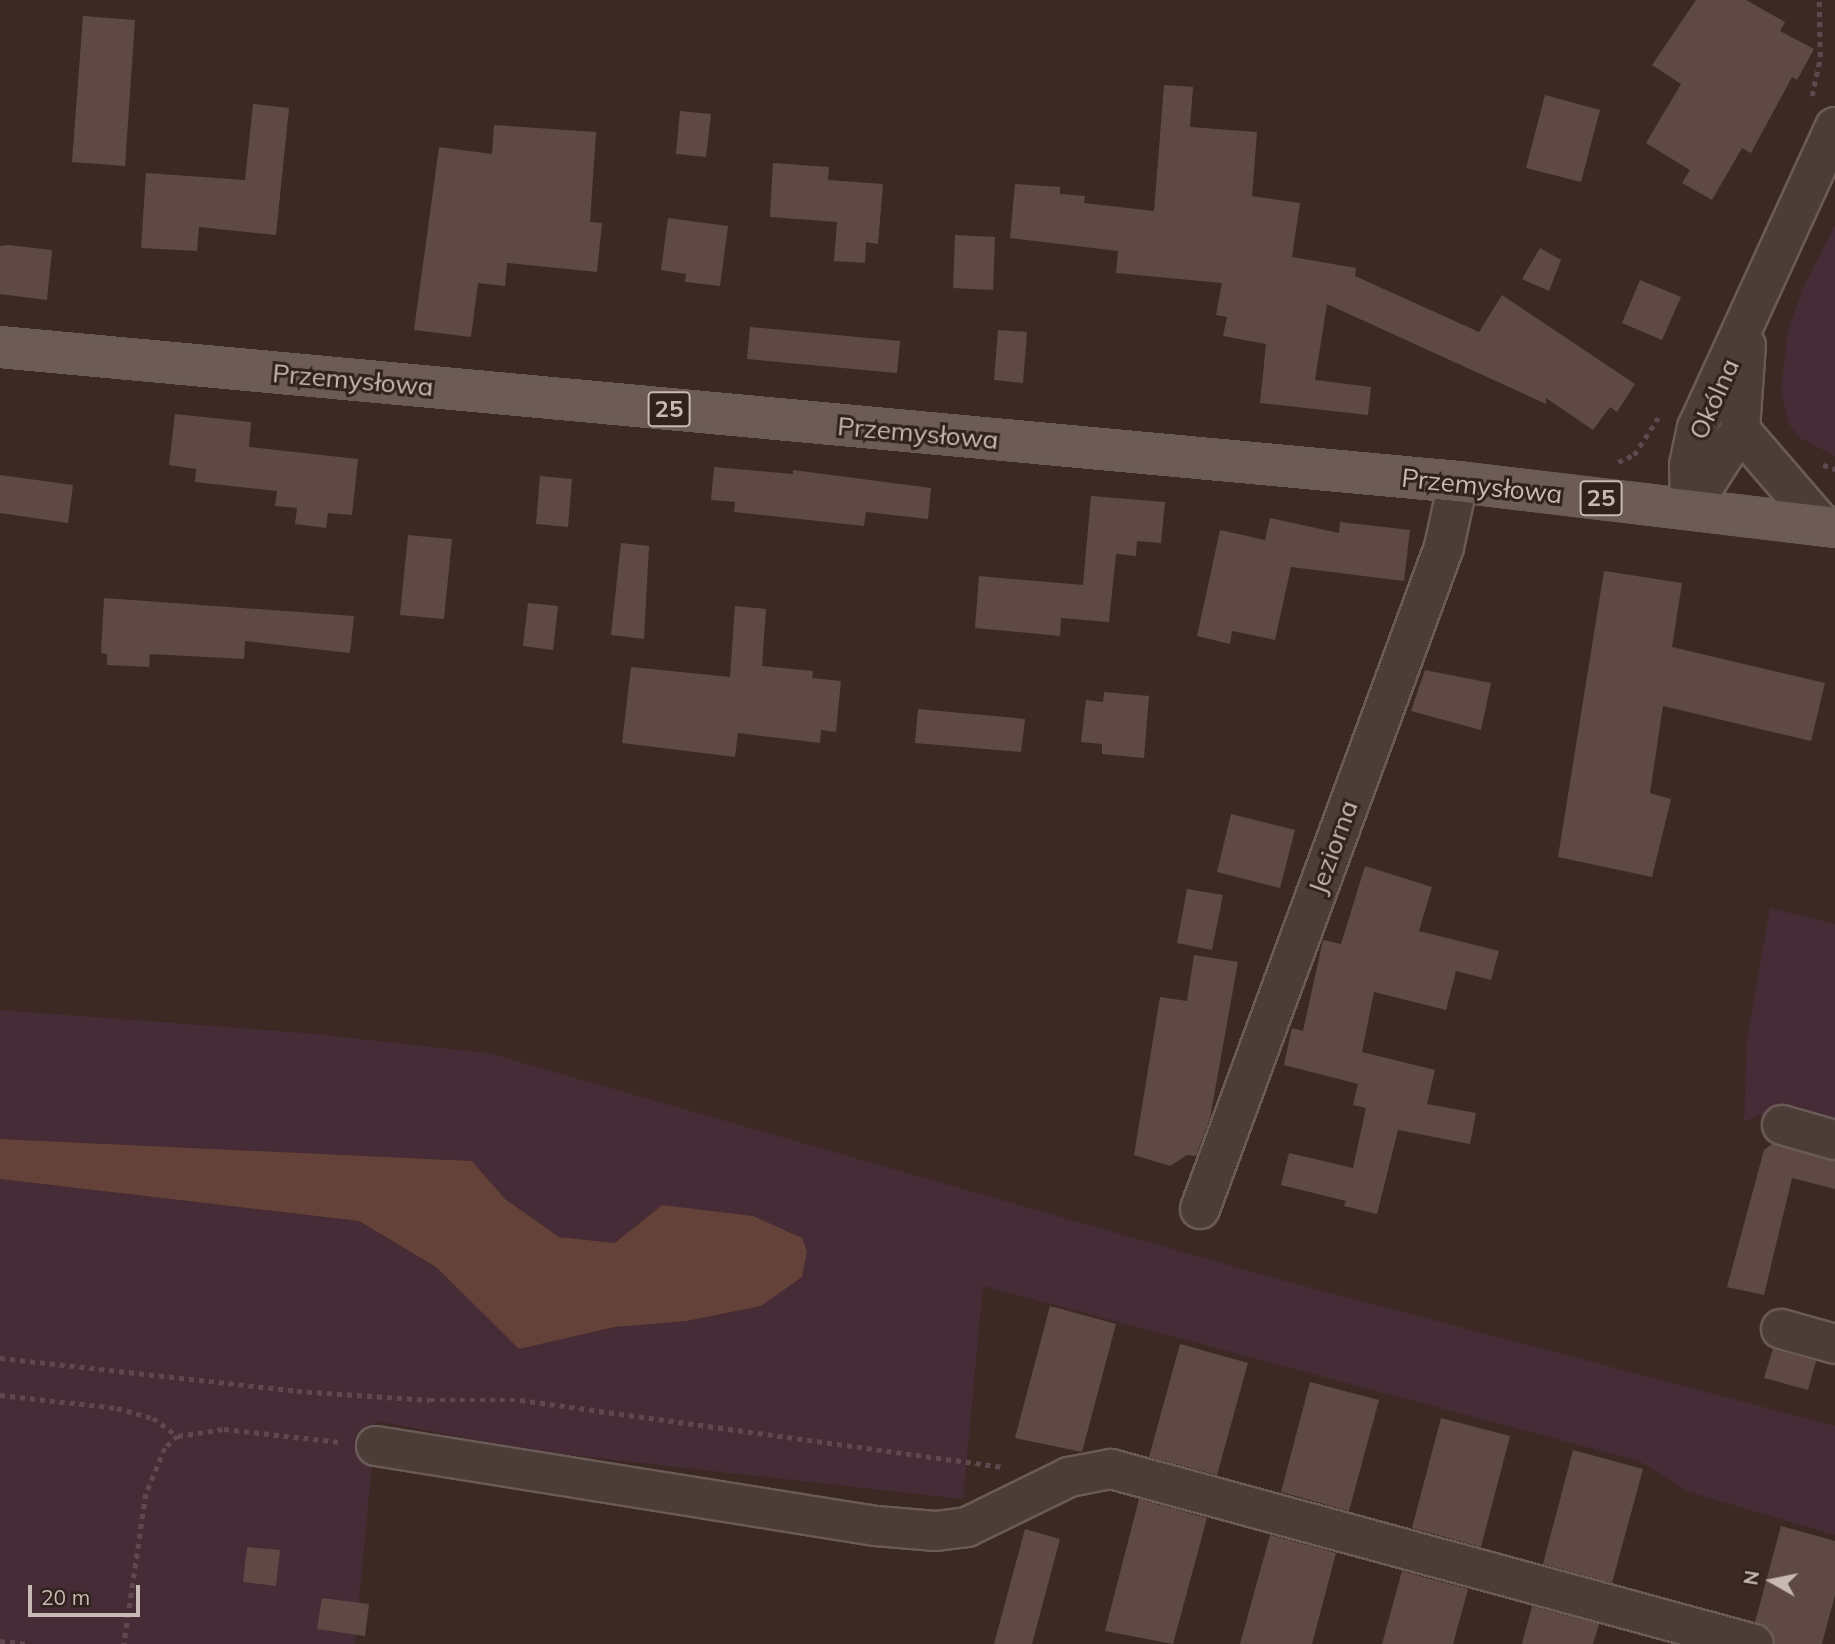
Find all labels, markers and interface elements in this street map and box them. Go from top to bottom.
street label: Okólna [1682,354,1746,444]
street label: Przemysłowa [271,357,435,403]
road number: 25 [646,388,692,430]
street label: Przemysłowa [836,410,1000,456]
street label: Przemysłowa [1400,462,1564,510]
road number: 25 [1578,477,1624,518]
street label: Jeziorna [1302,796,1364,898]
north arrow [1737,1546,1807,1616]
text: N [1738,1569,1764,1587]
scale bar [32,1570,144,1614]
text: 20 m [41,1584,90,1610]

